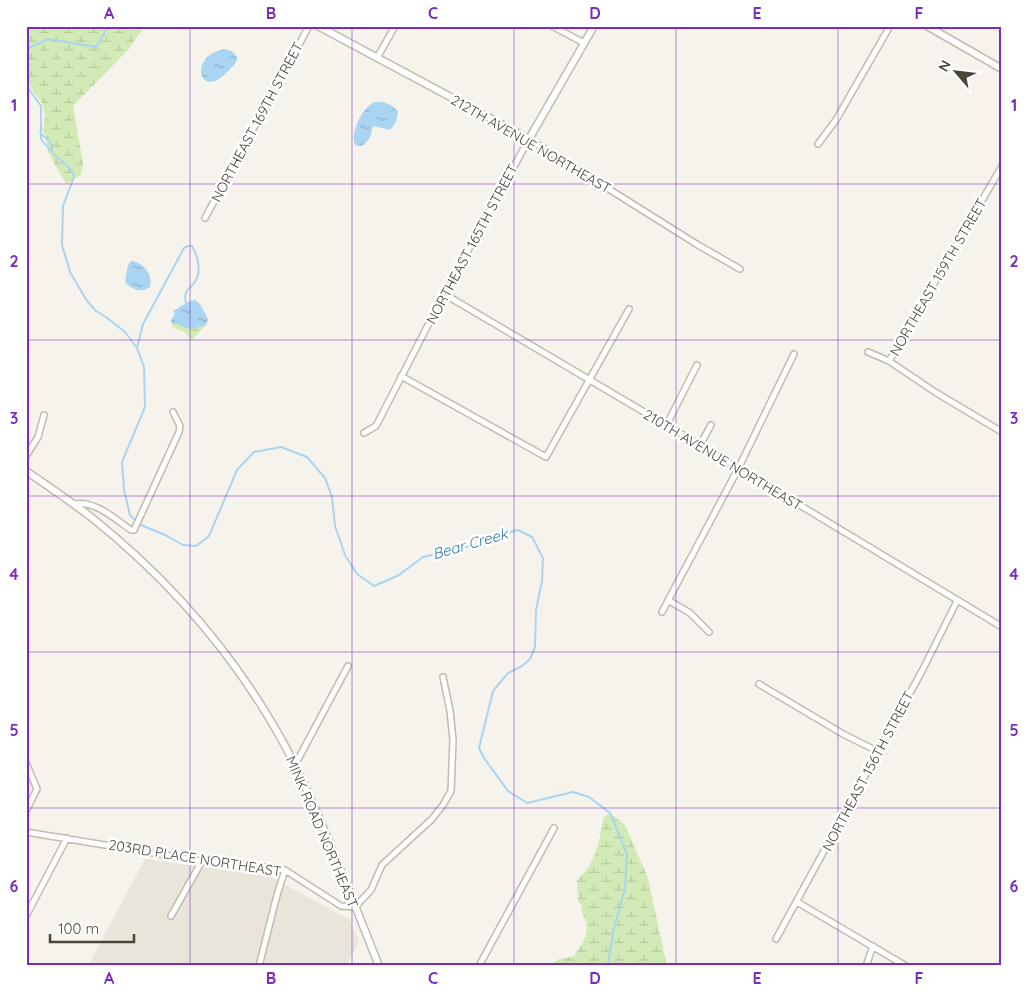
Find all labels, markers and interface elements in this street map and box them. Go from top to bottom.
text: A [104,3,115,23]
text: B [266,3,276,23]
text: C [428,3,438,23]
text: D [589,3,601,23]
text: E [752,3,762,23]
text: F [915,3,924,23]
street label: NORTHEAST 169TH STREET [207,39,307,205]
north arrow [930,48,980,98]
text: N [934,57,955,75]
street label: 212TH AVENUE NORTHEAST [448,91,614,197]
text: 1 [11,95,17,115]
text: 1 [1011,95,1017,115]
street label: NORTHEAST 165TH STREET [422,161,522,327]
street label: NORTHEAST 159TH STREET [885,195,991,359]
text: 2 [9,251,19,271]
text: 2 [1009,251,1019,271]
street label: 210TH AVENUE NORTHEAST [640,405,806,515]
text: 3 [10,408,18,428]
text: 3 [1010,408,1018,428]
water label: Bear Creek [430,523,512,563]
text: 4 [9,564,19,584]
text: 4 [1009,564,1019,584]
street label: NORTHEAST 156TH STREET [818,688,918,854]
text: 5 [9,720,19,740]
text: 5 [1009,720,1019,740]
street label: MINK ROAD NORTHEAST [282,753,362,911]
street label: 203RD PLACE NORTHEAST [107,835,283,881]
text: 6 [10,876,19,896]
text: 6 [1010,876,1019,896]
scale bar [50,912,134,944]
text: 100 m [58,919,99,938]
text: A [104,968,115,988]
text: B [266,968,276,988]
text: C [428,968,438,988]
text: D [589,968,601,988]
text: E [752,968,762,988]
text: F [915,968,924,988]

